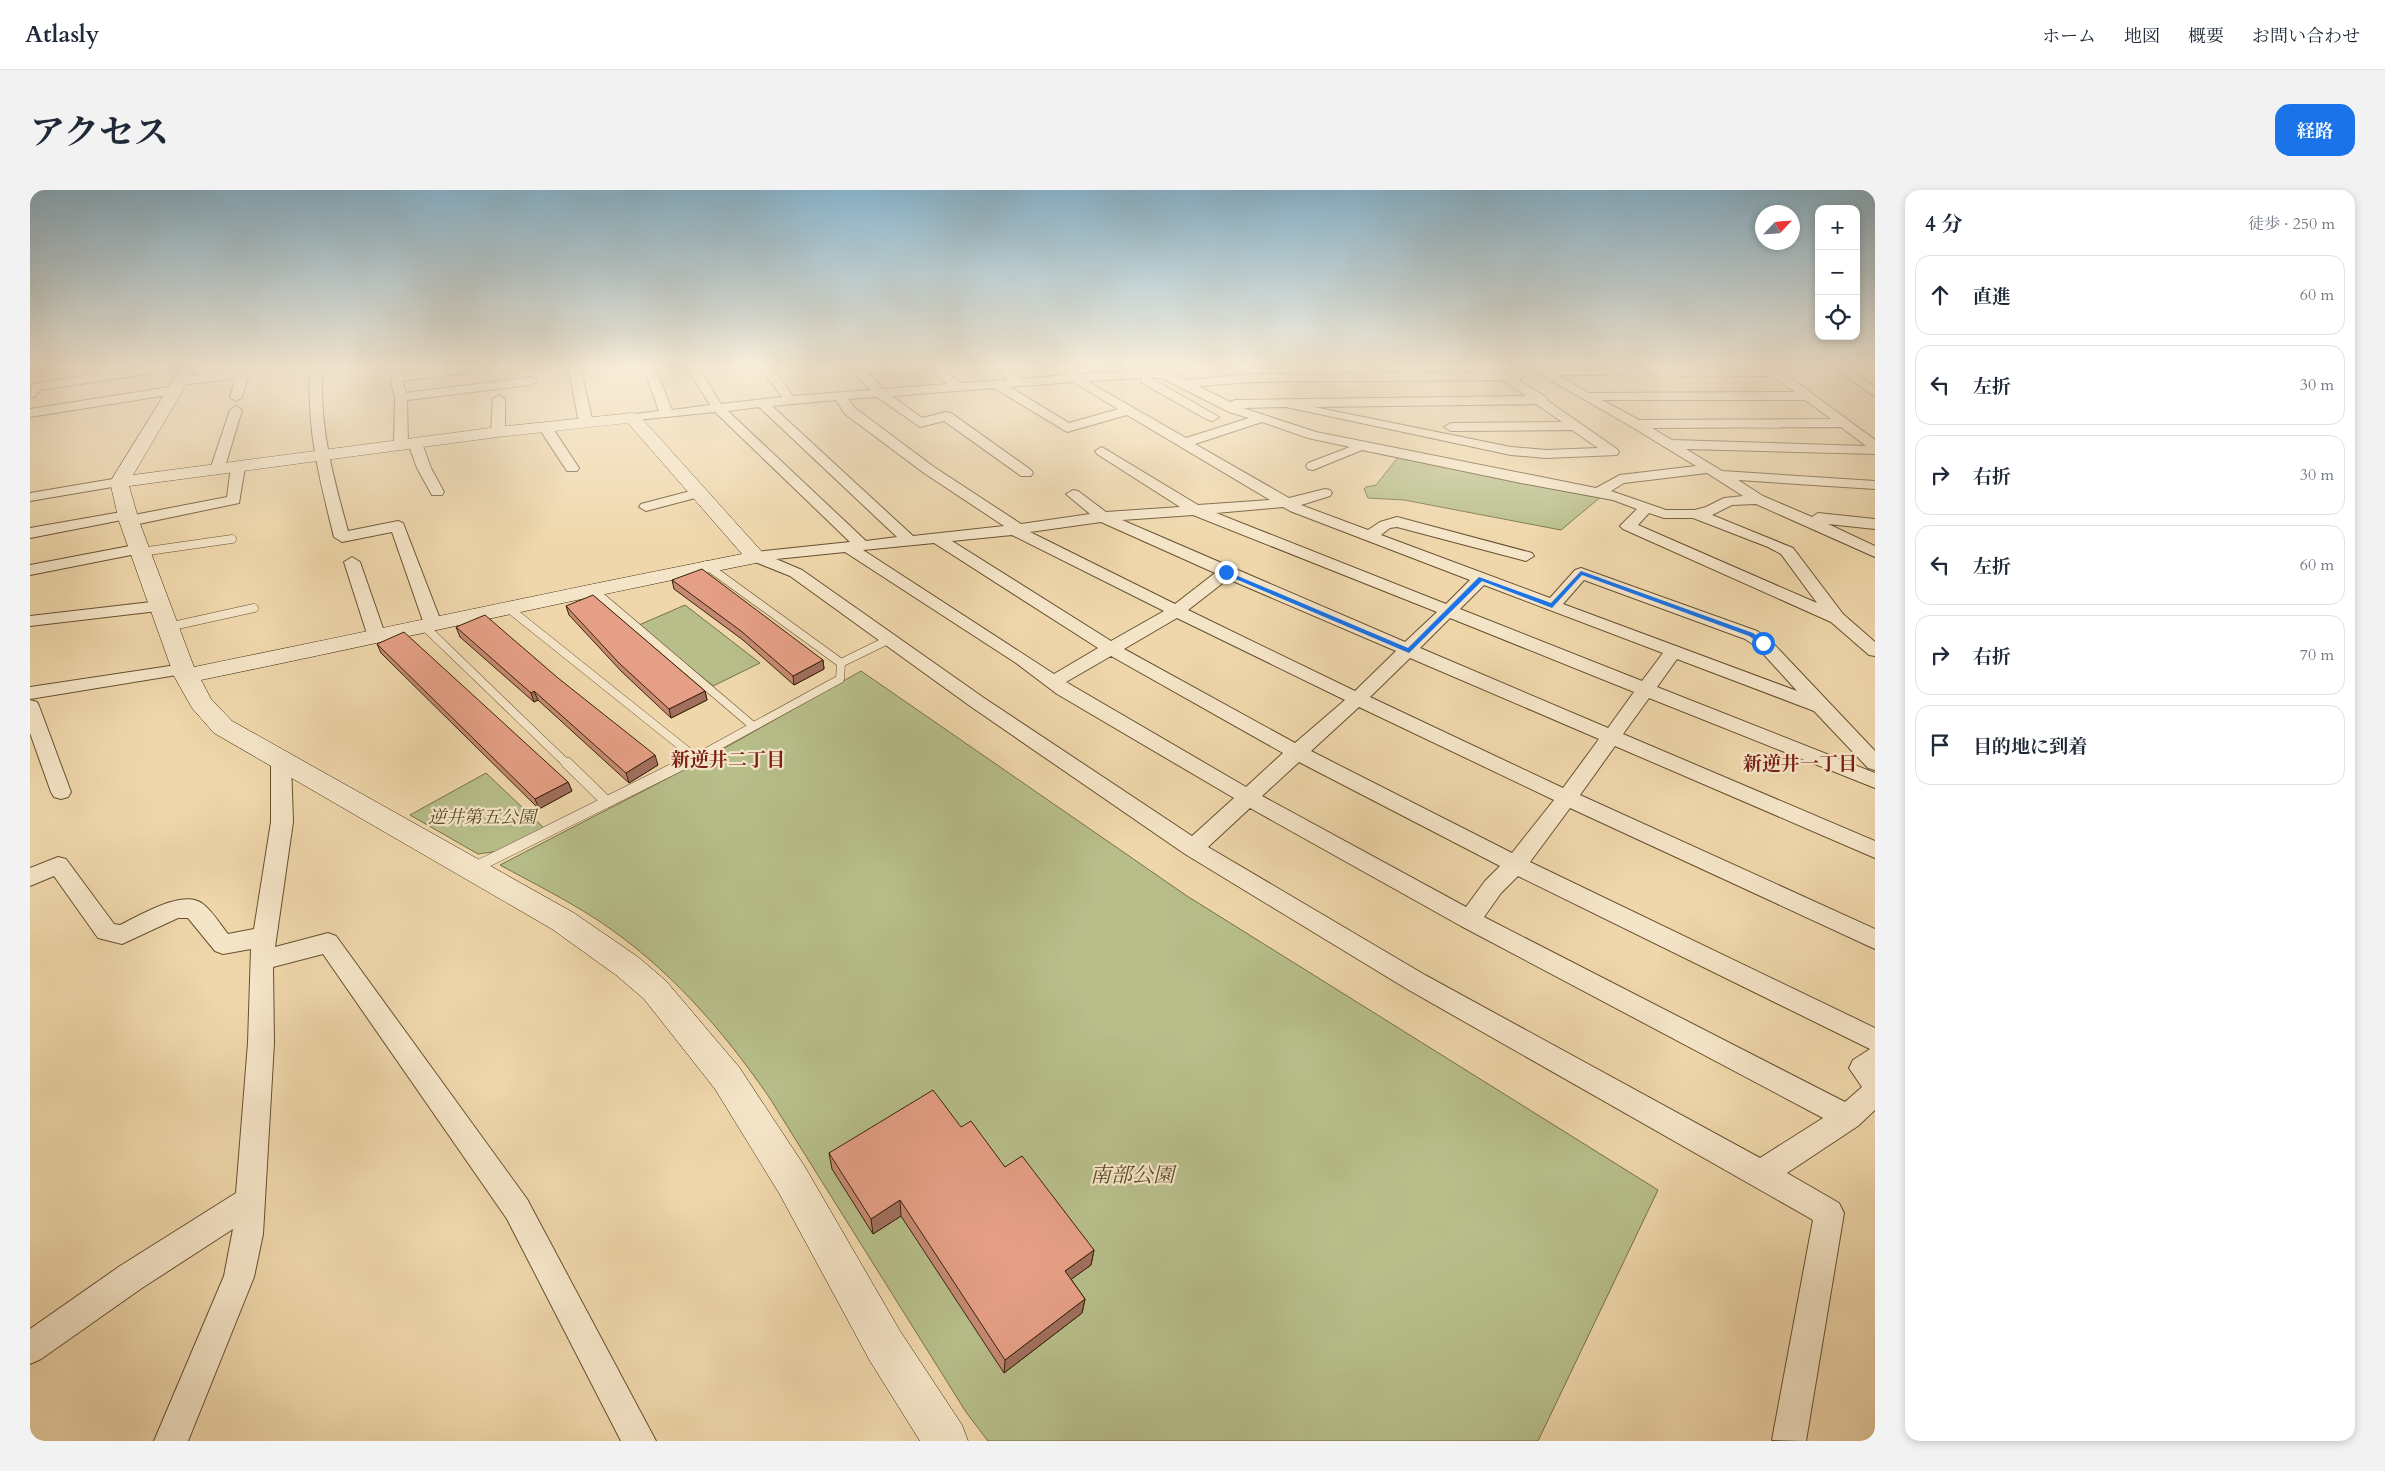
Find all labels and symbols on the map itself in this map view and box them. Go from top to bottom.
north arrow [1755,205,1800,250]
route end [1215,561,1238,584]
route start [1752,632,1775,655]
district label: 新逆井二丁目 [671,747,785,773]
district label: 新逆井一丁目 [1743,751,1857,777]
park label: 逆井第五公園 [428,805,539,830]
park label: 南部公園 [1090,1161,1177,1190]

